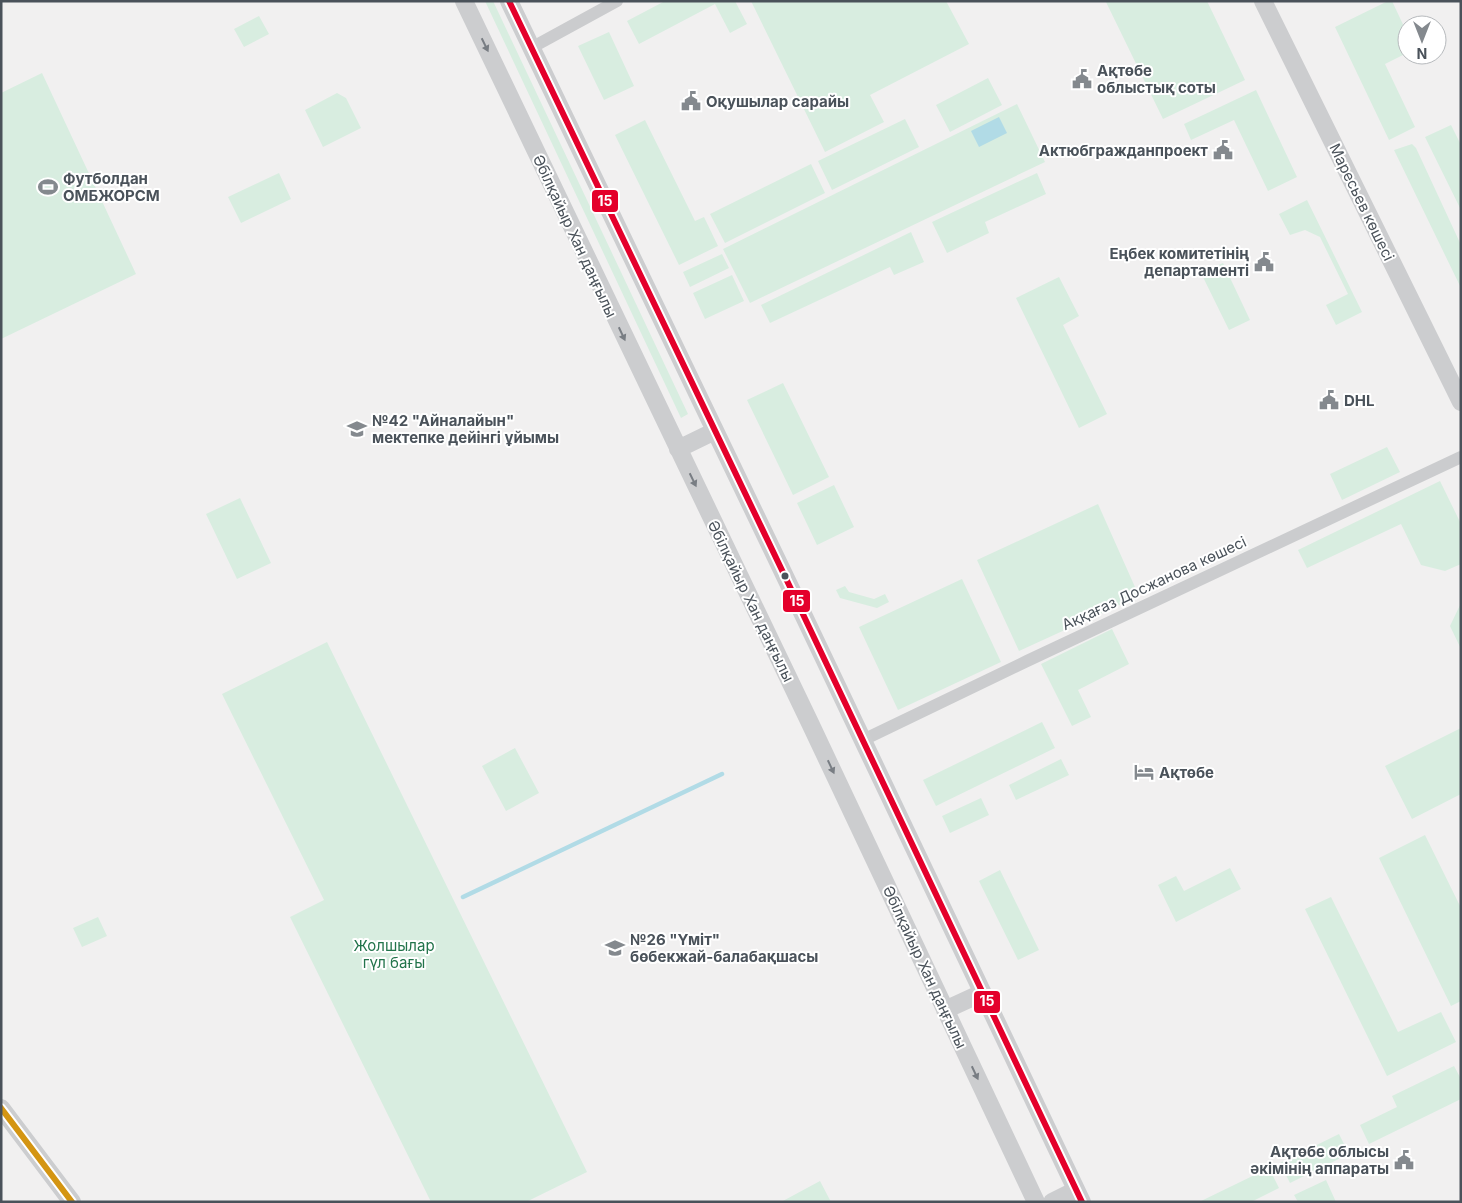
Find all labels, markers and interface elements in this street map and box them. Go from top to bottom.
north arrow [1397,15,1447,65]
one-way arrow [481,38,489,52]
text: N [1417,45,1427,62]
place label: Ақтөбе облыстық соты [1097,61,1216,97]
public building icon: Ақтөбе облыстық соты [1071,68,1093,90]
public building icon: Оқушылар сарайы [680,90,702,112]
place label: Оқушылар сарайы [706,92,849,111]
public building icon: Актюбгражданпроект [1212,139,1234,161]
street label: Маресьев көшесі [1325,140,1399,264]
place label: Актюбгражданпроект [1039,141,1208,160]
street label: Әбілқайыр Хан даңғылы [529,152,621,320]
place label: Футболдан ОМБЖОРСМ [63,169,160,205]
sports icon: Футболдан ОМБЖОРСМ [37,176,59,198]
line badge: 15 [591,189,619,213]
text: 15 [598,192,613,209]
place label: Еңбек комитетінің департаменті [1109,244,1249,280]
public building icon: Еңбек комитетінің департаменті [1253,251,1275,273]
one-way arrow [618,327,626,341]
public building icon: DHL [1318,389,1340,411]
place label: DHL [1344,391,1375,410]
place label: №42 "Айналайын" мектепке дейінгі ұйымы [372,411,559,447]
school or university icon: №42 "Айналайын" мектепке дейінгі ұйымы [346,418,368,440]
one-way arrow [690,473,698,487]
street label: Әбілқайыр Хан даңғылы [704,517,798,685]
street label: Аққағаз Досжанова көшесі [1059,532,1249,634]
unlabelled marker [780,571,790,581]
line badge: 15 [782,589,811,613]
text: 15 [790,592,805,609]
one-way arrow [827,760,835,774]
hotel icon: Ақтөбе [1133,761,1155,783]
place label: Ақтөбе [1159,763,1214,782]
street label: Әбілқайыр Хан даңғылы [879,883,971,1051]
place label: №26 "Үміт" бөбекжай-балабақшасы [630,930,818,966]
park label: Жолшылар гүл бағы [353,936,435,972]
school or university icon: №26 "Үміт" бөбекжай-балабақшасы [604,937,626,959]
line badge: 15 [973,990,1001,1014]
text: 15 [980,992,995,1009]
one-way arrow [971,1065,979,1080]
place label: Ақтөбе облысы әкімінің аппараты [1250,1142,1389,1178]
public building icon: Ақтөбе облысы әкімінің аппараты [1393,1149,1415,1171]

